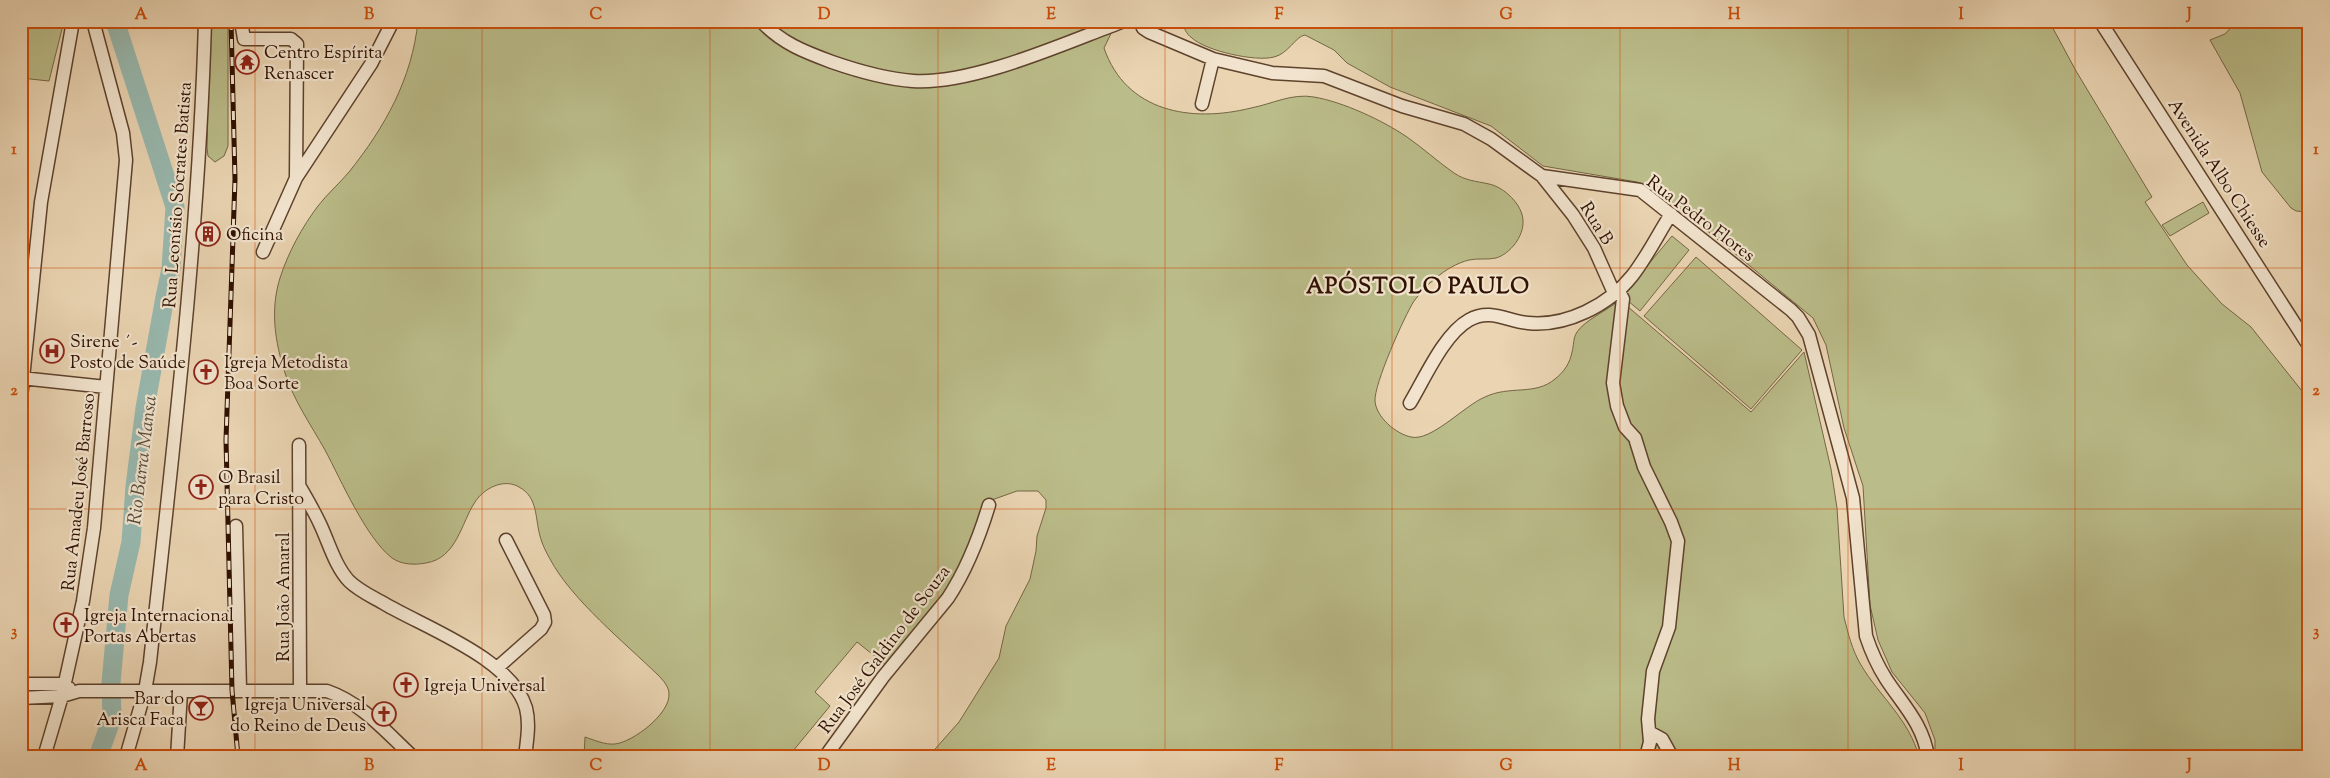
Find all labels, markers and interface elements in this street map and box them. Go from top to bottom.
text: A [135,4,148,27]
text: B [364,4,374,27]
text: C [590,4,603,27]
text: D [818,4,831,27]
text: E [1046,4,1056,27]
text: F [1275,4,1284,27]
text: G [1499,4,1513,27]
text: H [1728,4,1741,27]
text: I [1958,4,1964,27]
text: J [2185,4,2192,27]
place label: Centro Espírita Renascer [264,41,383,88]
temple icon: Centro Espírita Renascer [234,49,260,75]
street label: Rua Leonísio Sócrates Batista [158,81,200,309]
street label: Avenida Albo Chiesse [2160,94,2276,254]
text: 1 [11,139,17,162]
text: 1 [2313,139,2319,162]
street label: Rua Pedro Flores [1640,170,1760,269]
street label: Rua B [1572,198,1619,251]
building icon: Oficina [195,221,221,247]
place label: Oficina [226,223,283,249]
district label: APÓSTOLO PAULO [1306,270,1530,304]
place label: Sirene ´- Posto de Saúde [70,330,186,377]
hospital icon: Sirene ´- Posto de Saúde [39,338,65,364]
place label: Igreja Metodista Boa Sorte [224,351,348,398]
church icon: Igreja Metodista Boa Sorte [193,359,219,385]
text: 2 [10,380,18,403]
text: 2 [2312,380,2320,403]
street label: Rua Amadeu José Barroso [57,392,103,593]
water label: Rio Barra Mansa [122,394,165,526]
place label: O Brasil para Cristo [218,466,304,513]
church icon: O Brasil para Cristo [188,474,214,500]
street label: Rua João Amaral [272,532,298,662]
street label: Rua José Galdino de Souza [814,561,958,740]
place label: Igreja Internacional Portas Abertas [84,604,234,651]
church icon: Igreja Internacional Portas Abertas [53,612,79,638]
text: 3 [11,621,18,644]
text: 3 [2313,621,2320,644]
church icon: Igreja Universal [393,672,419,698]
place label: Igreja Universal [424,674,546,700]
place label: Bar do Arisca Faca [96,687,184,734]
place label: Igreja Universal do Reino de Deus [230,693,366,740]
bar icon: Bar do Arisca Faca [188,695,214,721]
church icon: Igreja Universal do Reino de Deus [371,701,397,727]
text: A [135,755,148,778]
text: B [364,755,374,778]
text: C [590,755,603,778]
text: D [818,755,831,778]
text: E [1046,755,1056,778]
text: F [1275,755,1284,778]
text: G [1499,755,1513,778]
text: H [1728,755,1741,778]
text: I [1958,755,1964,778]
text: J [2185,755,2192,778]

